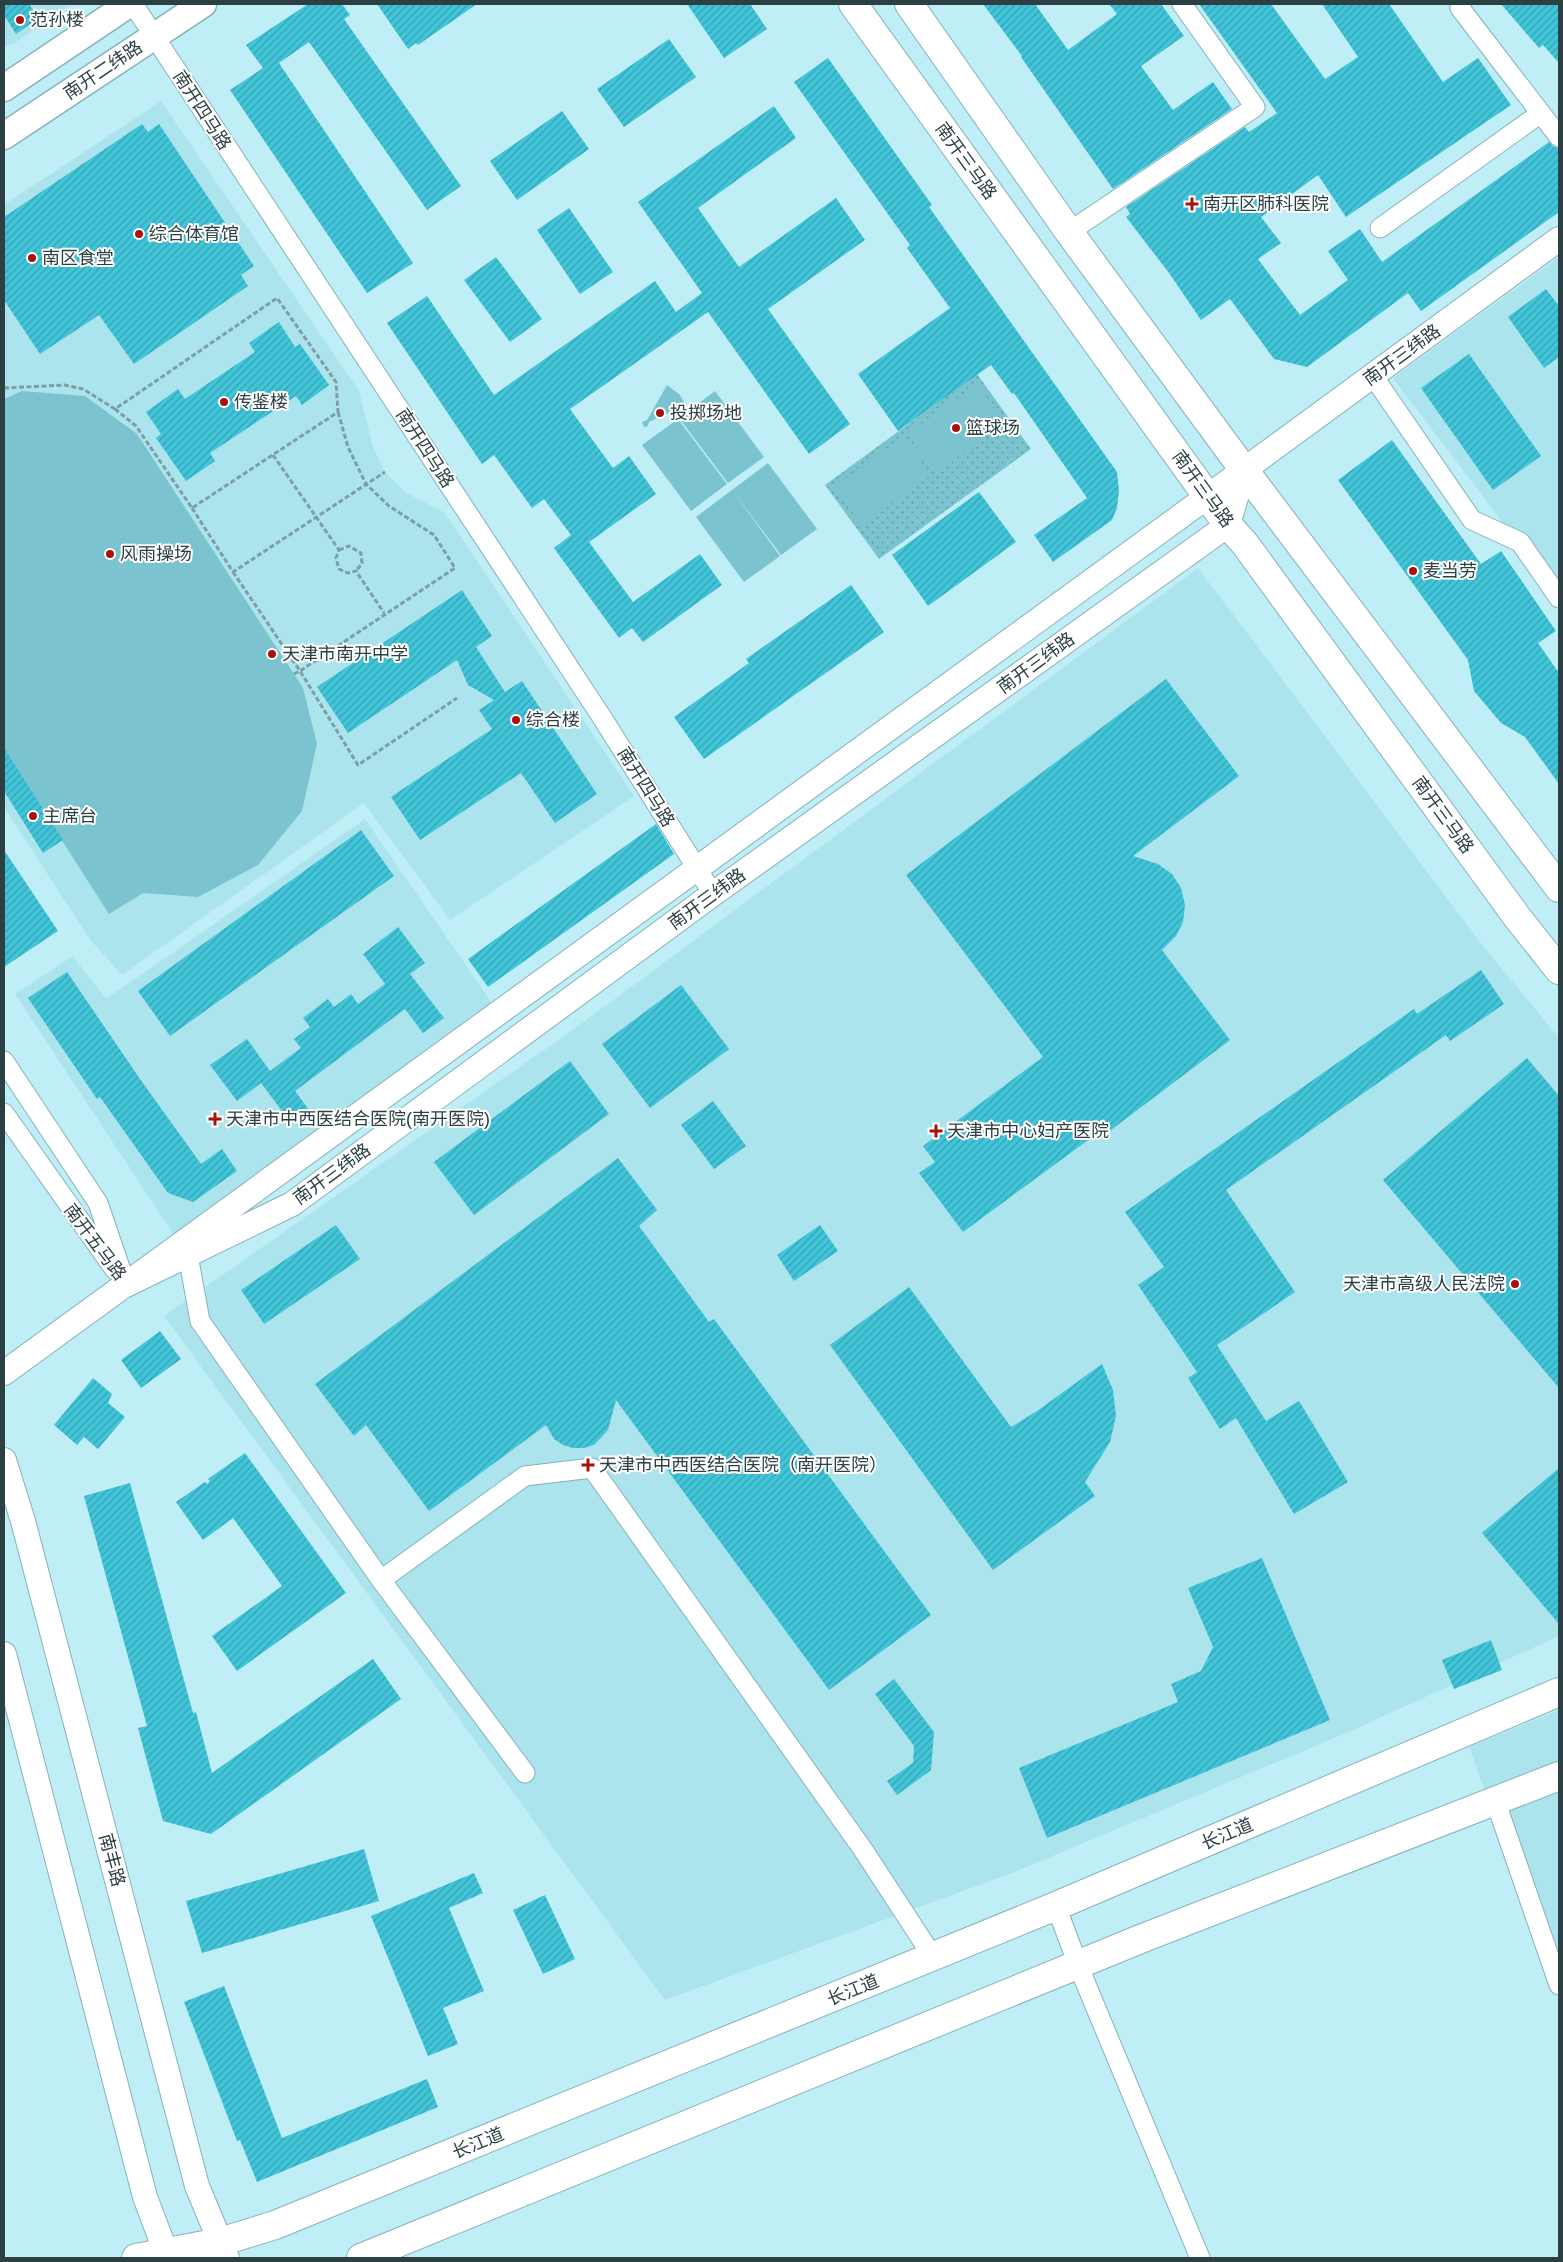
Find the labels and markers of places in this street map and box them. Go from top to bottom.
place label: 范孙楼 [30,10,84,30]
marker: 范孙楼 [14,14,26,26]
place label: 南开区肺科医院 [1203,194,1329,214]
marker: 南开区肺科医院 [1185,197,1199,211]
place label: 综合体育馆 [149,224,239,244]
marker: 综合体育馆 [133,228,145,240]
place label: 南区食堂 [42,248,114,268]
marker: 南区食堂 [26,252,38,264]
place label: 传鉴楼 [234,392,288,412]
marker: 传鉴楼 [218,396,230,408]
place label: 投掷场地 [670,403,742,423]
marker: 投掷场地 [654,407,666,419]
place label: 篮球场 [966,418,1020,438]
marker: 篮球场 [950,422,962,434]
place label: 风雨操场 [120,544,192,564]
marker: 风雨操场 [104,548,116,560]
place label: 麦当劳 [1423,561,1477,581]
marker: 麦当劳 [1407,565,1419,577]
place label: 天津市南开中学 [282,644,408,664]
marker: 天津市南开中学 [266,648,278,660]
place label: 综合楼 [526,710,580,730]
marker: 综合楼 [510,714,522,726]
place label: 主席台 [43,806,97,826]
marker: 主席台 [27,810,39,822]
place label: 天津市中西医结合医院(南开医院) [226,1109,490,1129]
marker: 天津市中西医结合医院(南开医院) [208,1112,222,1126]
place label: 天津市中心妇产医院 [947,1121,1109,1141]
marker: 天津市中心妇产医院 [929,1124,943,1138]
place label: 天津市高级人民法院 [1343,1274,1505,1294]
marker: 天津市高级人民法院 [1509,1278,1521,1290]
place label: 天津市中西医结合医院（南开医院） [599,1455,887,1475]
marker: 天津市中西医结合医院（南开医院） [581,1458,595,1472]

